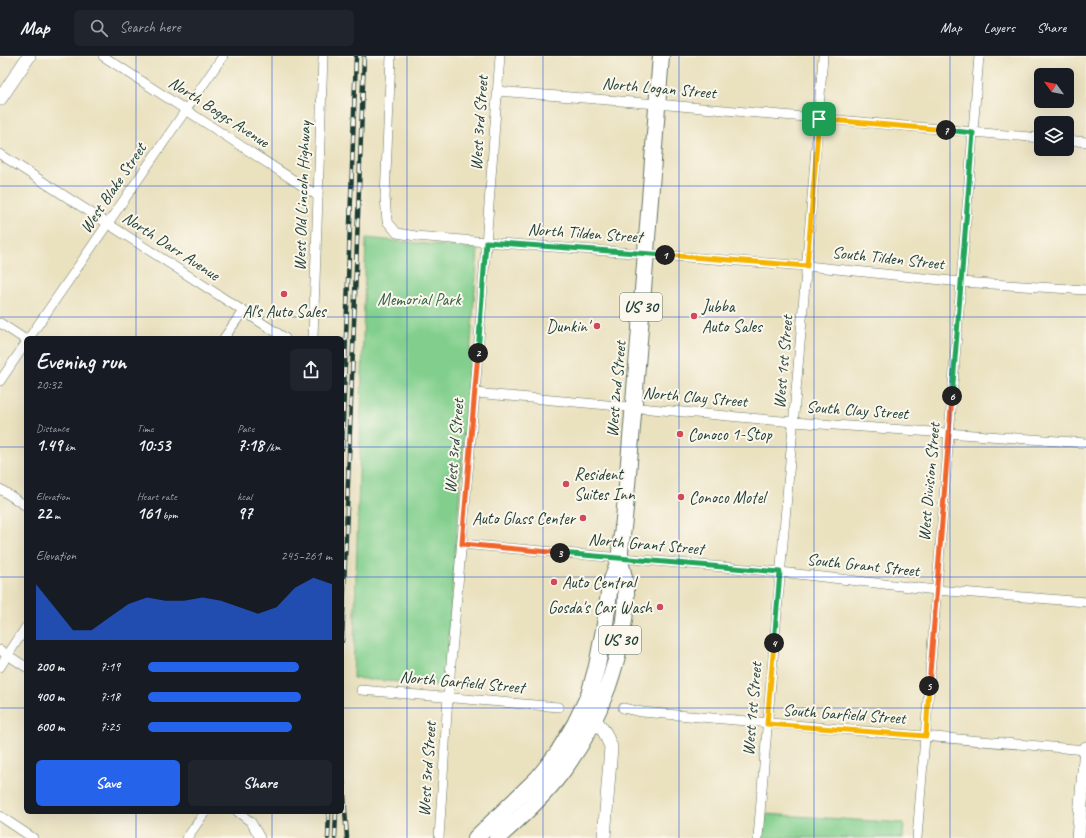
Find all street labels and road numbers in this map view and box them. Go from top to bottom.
street label: North Boggs Avenue [165,72,274,153]
street label: West 3rd Street [465,73,493,171]
street label: North Logan Street [601,73,719,104]
street label: West Old Lincoln Highway [289,120,315,271]
street label: West Blake Street [75,137,152,237]
street label: North Darr Avenue [118,207,225,286]
street label: North Tilden Street [527,219,645,248]
street label: South Tilden Street [831,242,947,275]
road number: US 30 [620,293,662,321]
street label: West 1st Street [768,312,798,409]
street label: West 2nd Street [601,338,631,438]
street label: North Clay Street [642,382,750,412]
street label: West 3rd Street [439,396,469,494]
street label: South Clay Street [805,396,911,424]
street label: West Division Street [913,420,945,542]
street label: North Grant Street [588,529,707,560]
street label: South Grant Street [806,549,923,582]
road number: US 30 [599,626,641,654]
street label: West 1st Street [737,659,767,756]
street label: North Garfield Street [399,666,528,698]
street label: South Garfield Street [782,699,909,729]
street label: West 3rd Street [413,719,441,817]

